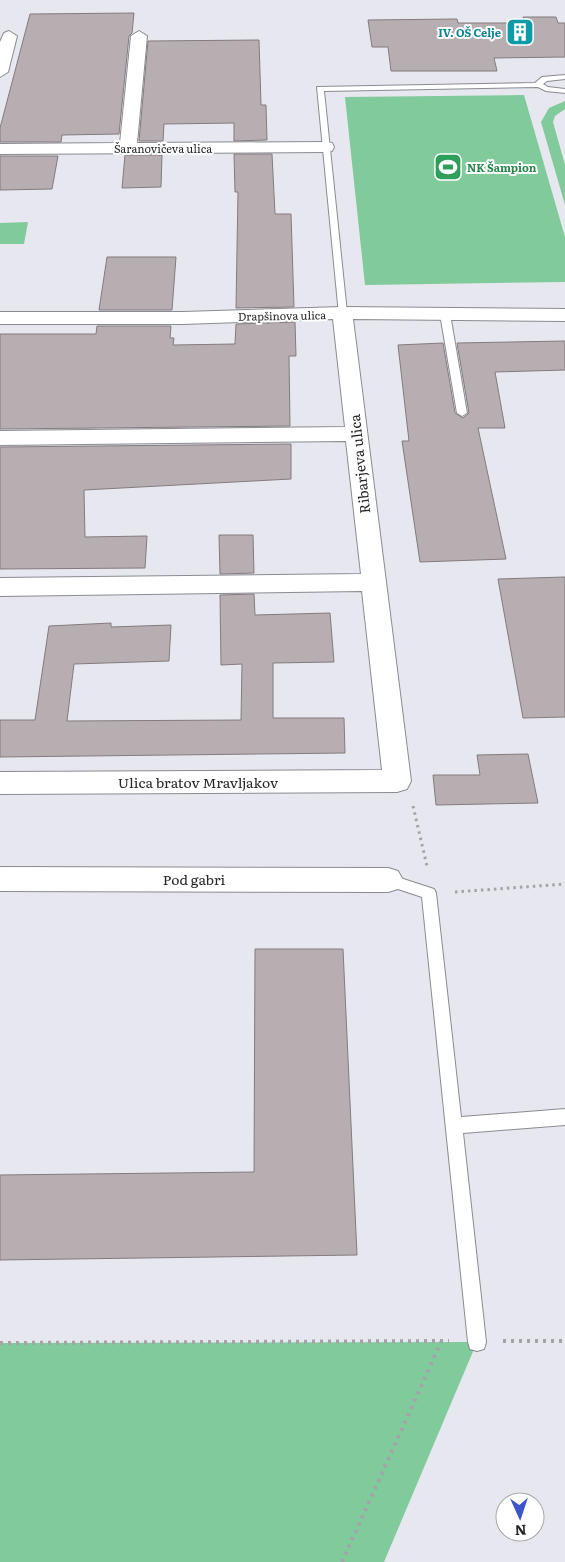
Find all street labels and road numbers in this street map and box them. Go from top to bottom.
street label: Šaranovičeva ulica [114,140,212,156]
street label: Drapšinova ulica [238,306,326,324]
street label: Ribarjeva ulica [344,413,374,515]
street label: Ulica bratov Mravljakov [118,772,279,792]
street label: Pod gabri [163,869,226,889]

